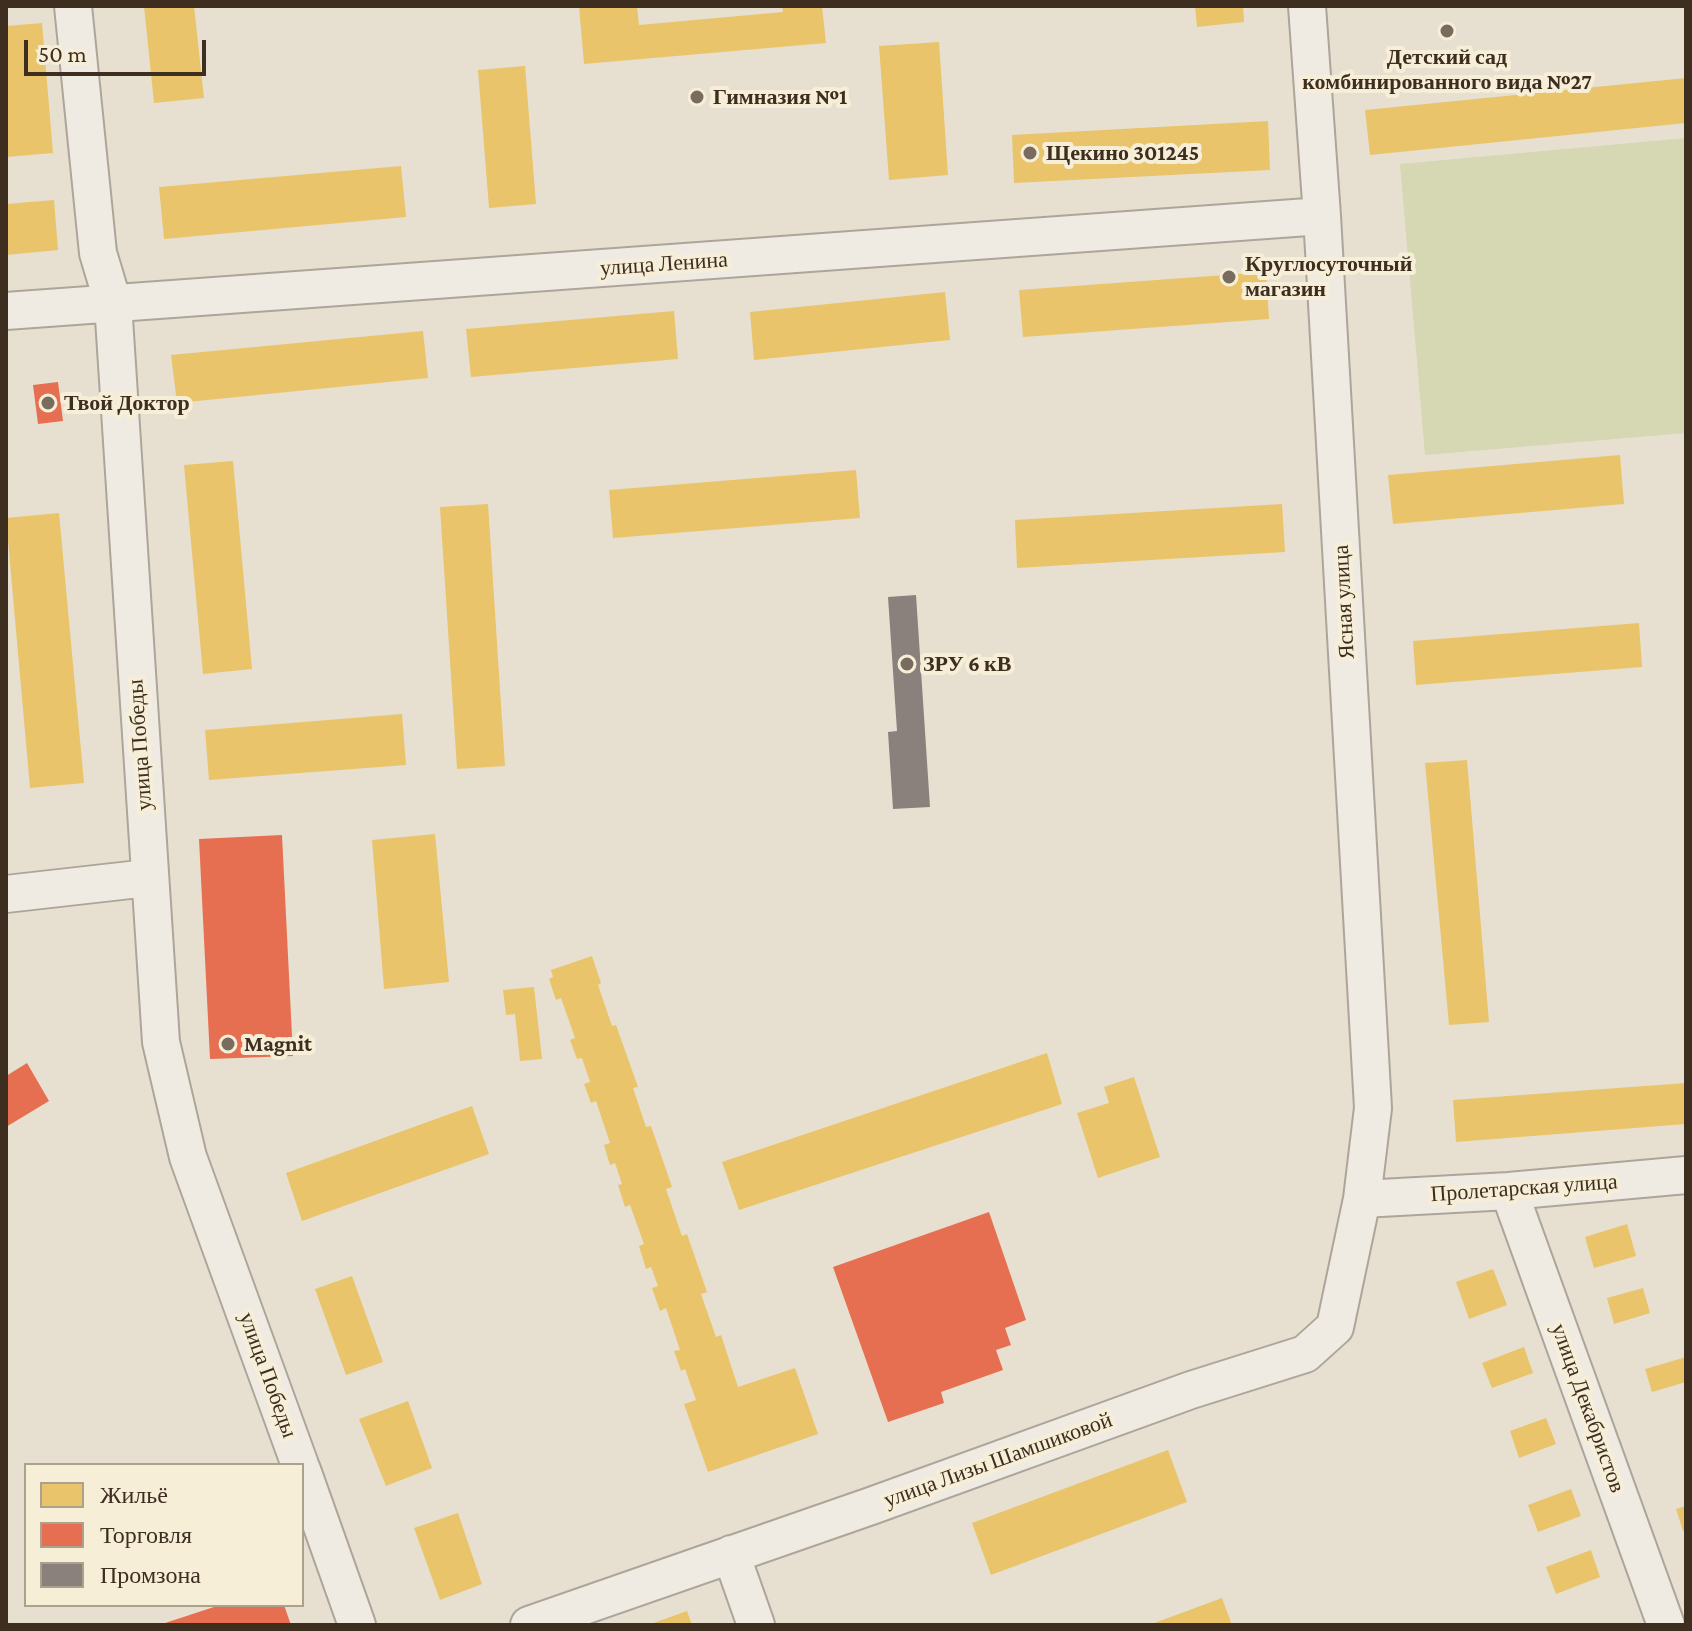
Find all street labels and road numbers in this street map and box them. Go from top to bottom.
street label: улица Ленина [599,246,729,282]
street label: Ясная улица [1328,544,1360,660]
street label: улица Победы [122,678,158,812]
street label: Пролетарская улица [1430,1168,1618,1208]
street label: улица Победы [233,1309,303,1441]
street label: улица Декабристов [1545,1320,1631,1496]
street label: улица Лизы Шамшиковой [880,1406,1116,1514]

